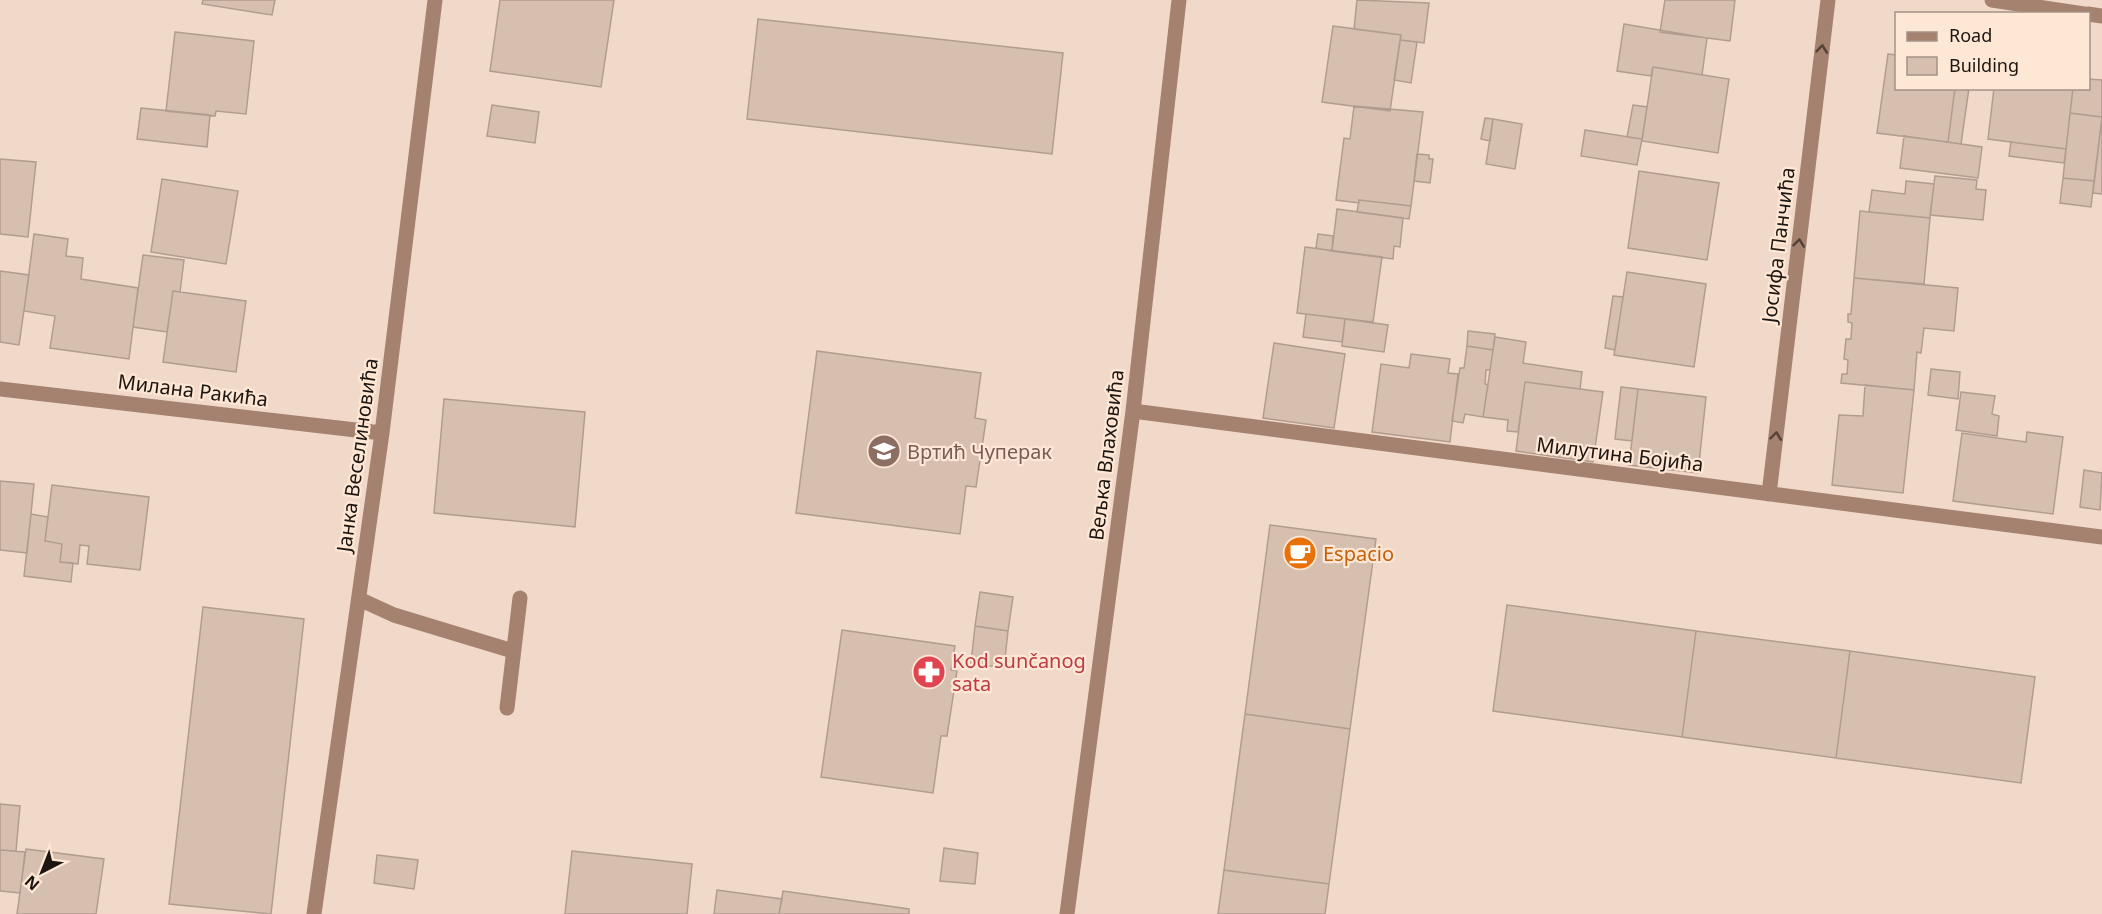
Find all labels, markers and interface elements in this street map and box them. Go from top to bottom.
legend [1895,12,2090,90]
text: Road [1949,23,1992,47]
one-way arrow [1815,45,1828,54]
text: Building [1949,53,2019,77]
street label: Јосифа Панчића [1755,166,1801,326]
one-way arrow [1792,238,1805,247]
street label: Јанка Веселиновића [330,356,384,556]
street label: Милана Ракића [116,367,270,413]
street label: Вељка Влаховића [1082,368,1130,542]
street label: Милутина Бојића [1535,430,1705,478]
one-way arrow [1769,432,1781,441]
school or university icon: Вртић Чуперак [866,433,902,469]
place label: Вртић Чуперак [907,438,1052,465]
cafe icon: Espacio [1282,535,1318,571]
place label: Espacio [1323,540,1394,567]
place label: Kod sunčanog sata [952,647,1086,697]
pharmacy icon: Kod sunčanog sata [911,654,947,690]
north arrow [12,842,72,902]
text: N [20,871,44,896]

